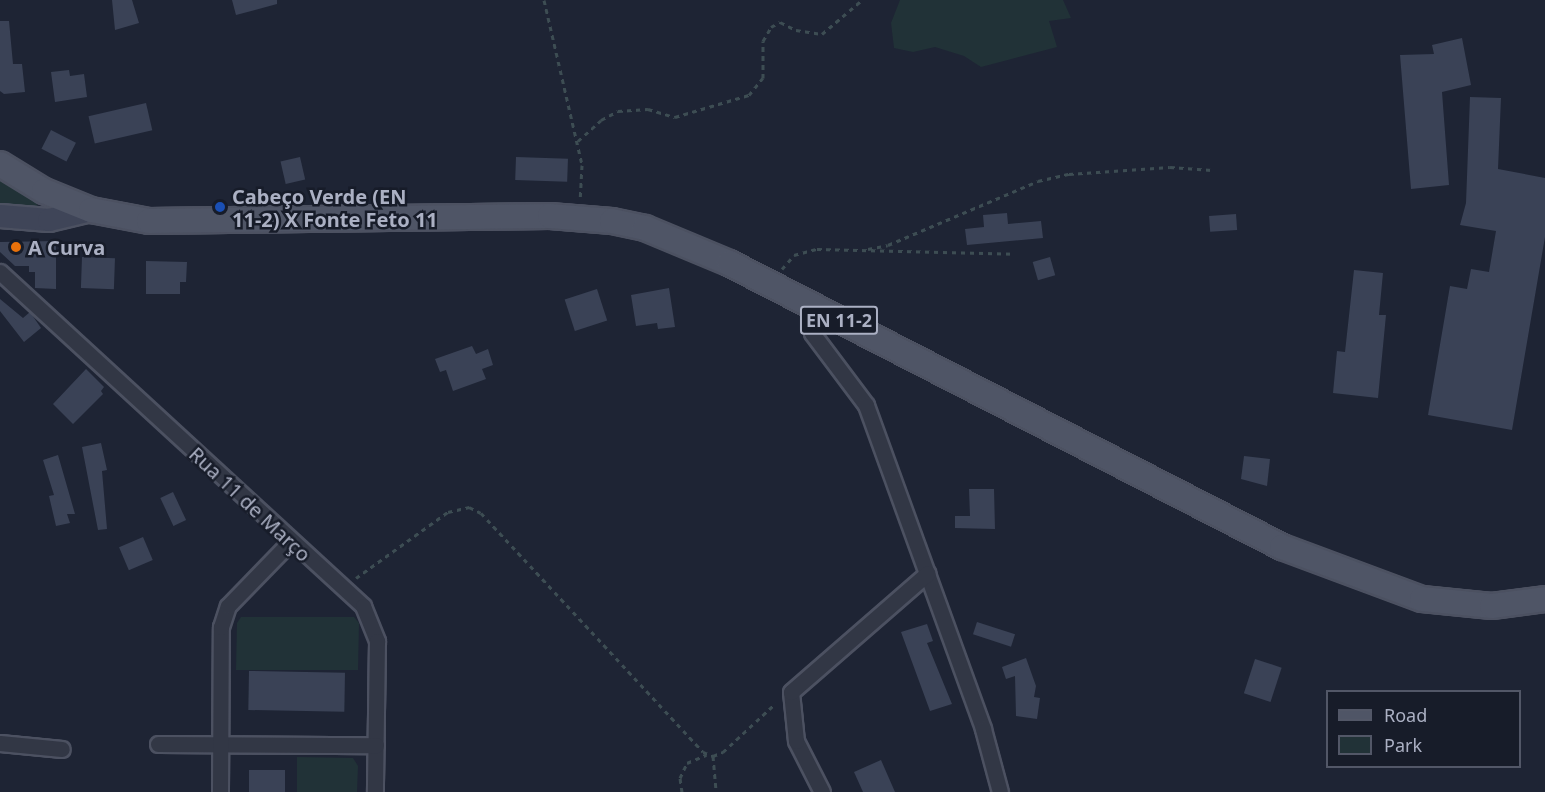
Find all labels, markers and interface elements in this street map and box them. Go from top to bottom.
place label: Cabeço Verde (EN 11-2) X Fonte Feto 11 [232,184,438,231]
marker: Cabeço Verde (EN 11-2) X Fonte Feto 11 [213,200,227,214]
place label: A Curva [28,235,105,259]
marker: A Curva [9,240,23,254]
road number: EN 11-2 [798,305,880,335]
street label: Rua 11 de Março [184,442,316,566]
legend [1326,690,1521,768]
text: Road [1384,703,1427,727]
text: Park [1384,733,1422,757]

